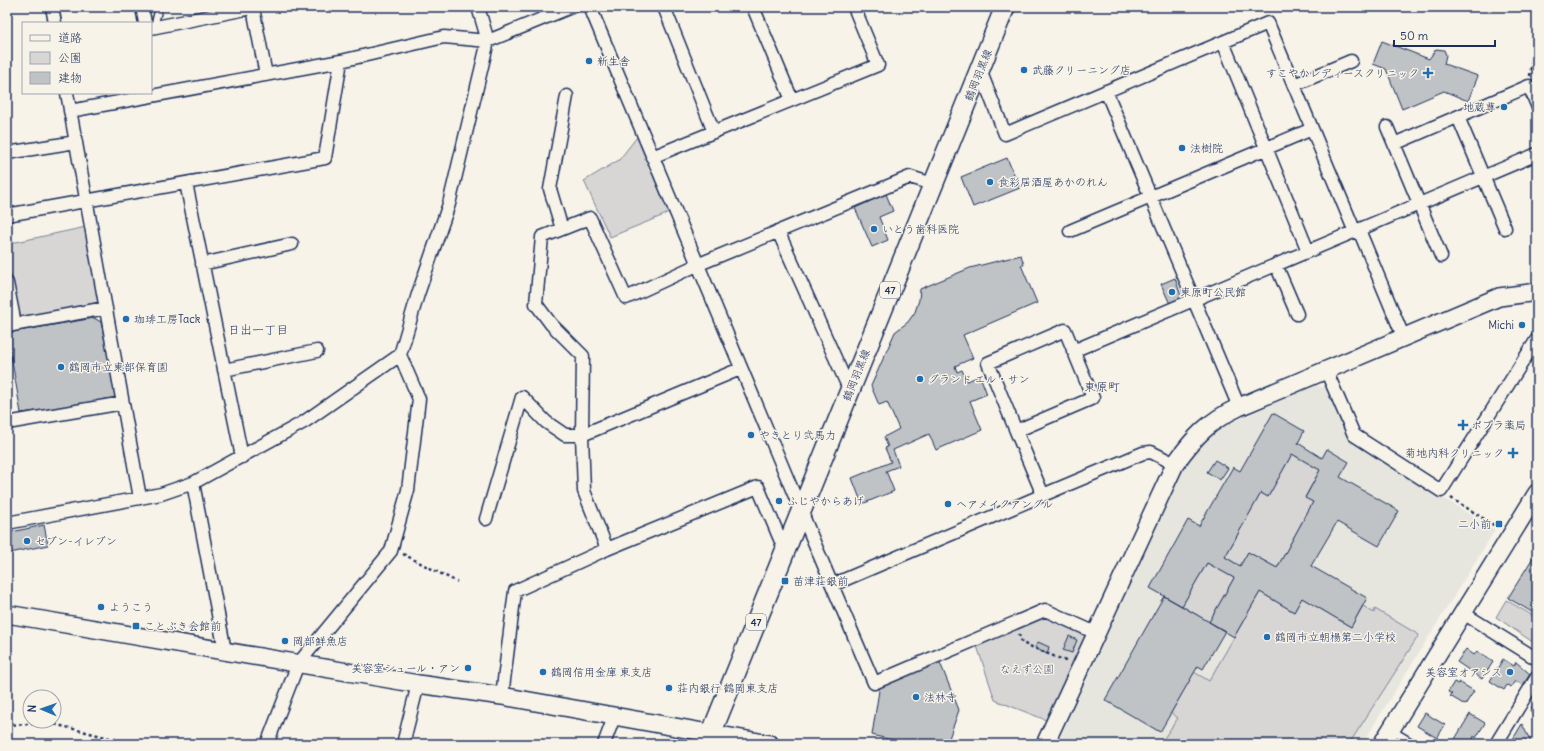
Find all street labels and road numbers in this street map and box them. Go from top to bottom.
street label: 鶴岡羽黒線 [961,47,995,103]
road number: 47 [880,282,900,298]
street label: 鶴岡羽黒線 [839,347,873,403]
road number: 47 [746,614,766,630]

